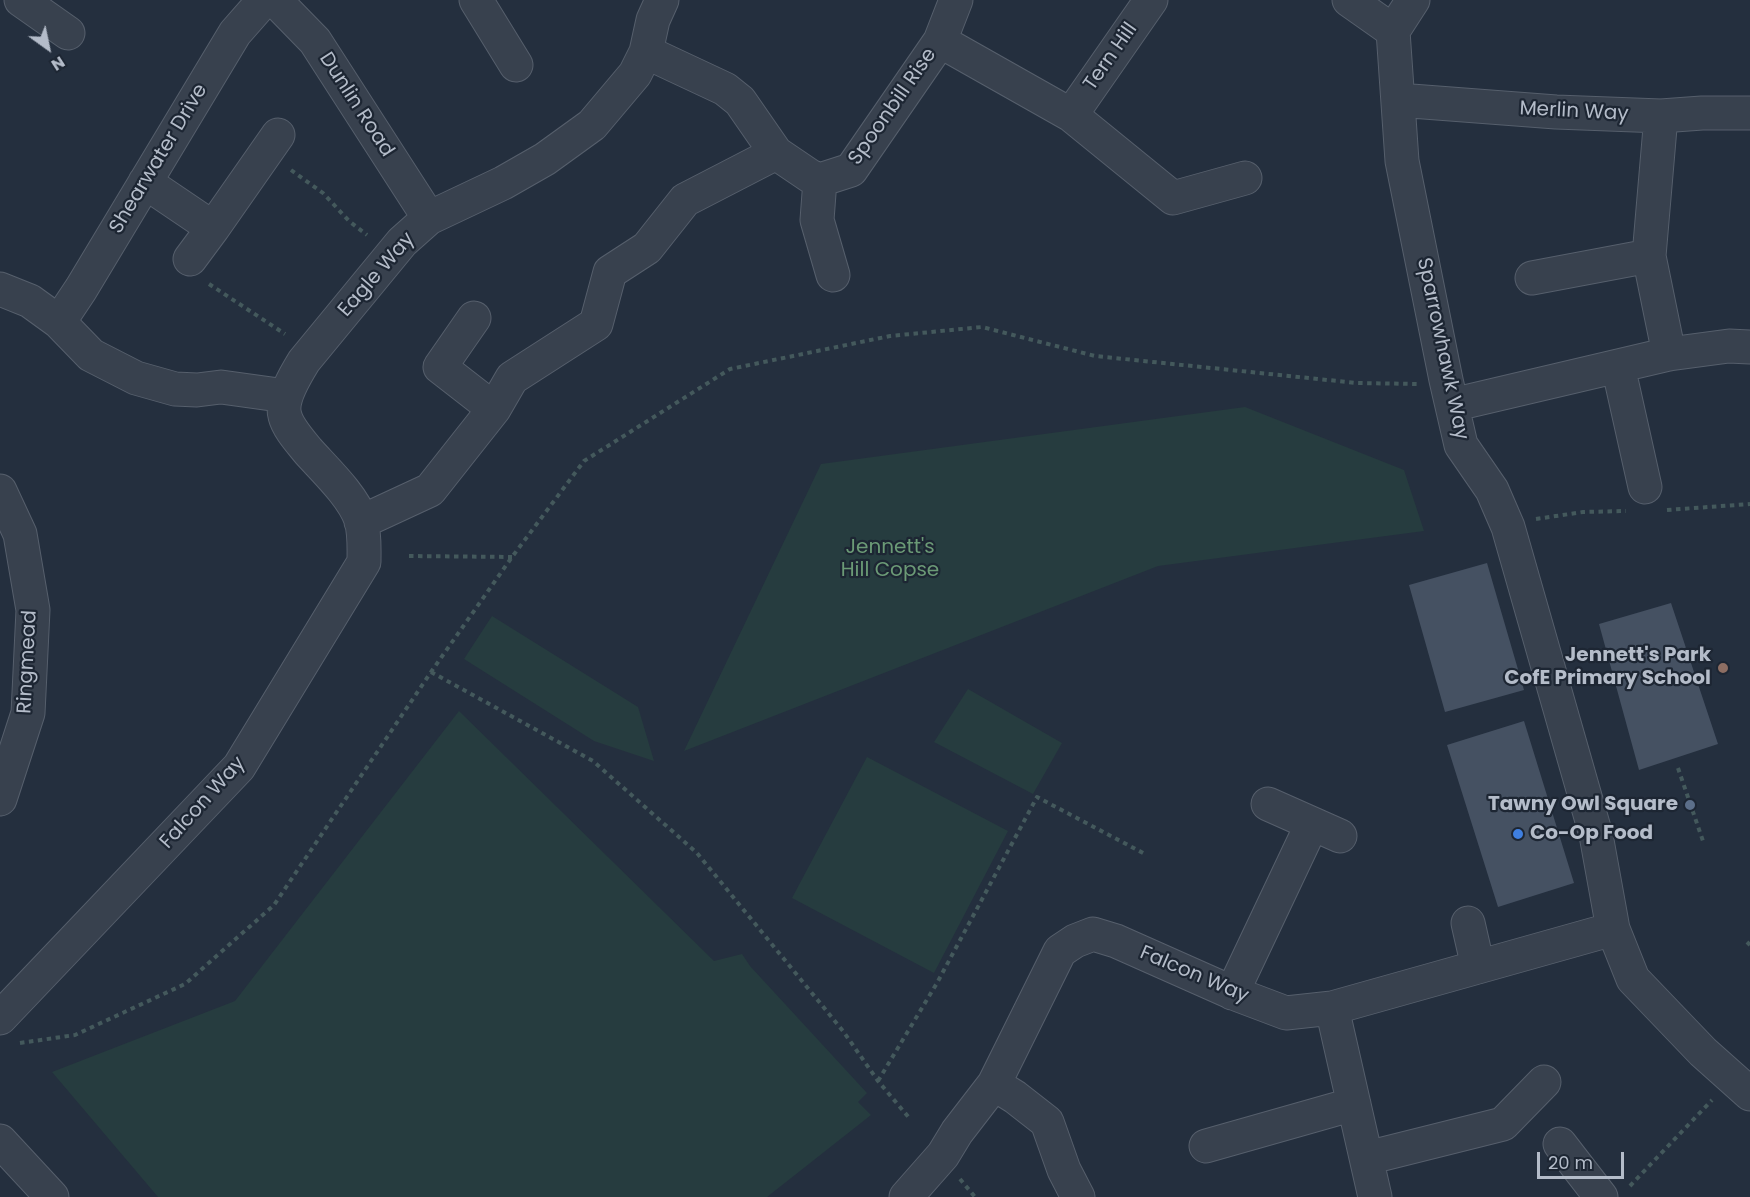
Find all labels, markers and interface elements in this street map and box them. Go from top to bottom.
north arrow [18,18,78,78]
street label: Tern Hill [1079,18,1143,96]
street label: Spoonbill Rise [844,44,942,170]
street label: Dunlin Road [313,48,399,162]
text: N [47,51,69,76]
street label: Shearwater Drive [105,80,213,238]
street label: Merlin Way [1519,97,1629,127]
street label: Eagle Way [334,228,420,322]
street label: Sparrowhawk Way [1411,256,1473,442]
park label: Jennett's Hill Copse [841,536,939,583]
street label: Ringmead [13,610,43,714]
place label: Jennett's Park CofE Primary School [1504,644,1711,691]
marker: Jennett's Park CofE Primary School [1716,661,1730,675]
street label: Falcon Way [155,752,251,854]
place label: Tawny Owl Square [1488,793,1678,817]
marker: Tawny Owl Square [1683,798,1697,812]
place label: Co-Op Food [1530,822,1653,846]
marker: Co-Op Food [1511,827,1525,841]
street label: Falcon Way [1136,941,1252,1009]
scale bar [1540,1140,1627,1178]
text: 20 m [1548,1150,1593,1175]

